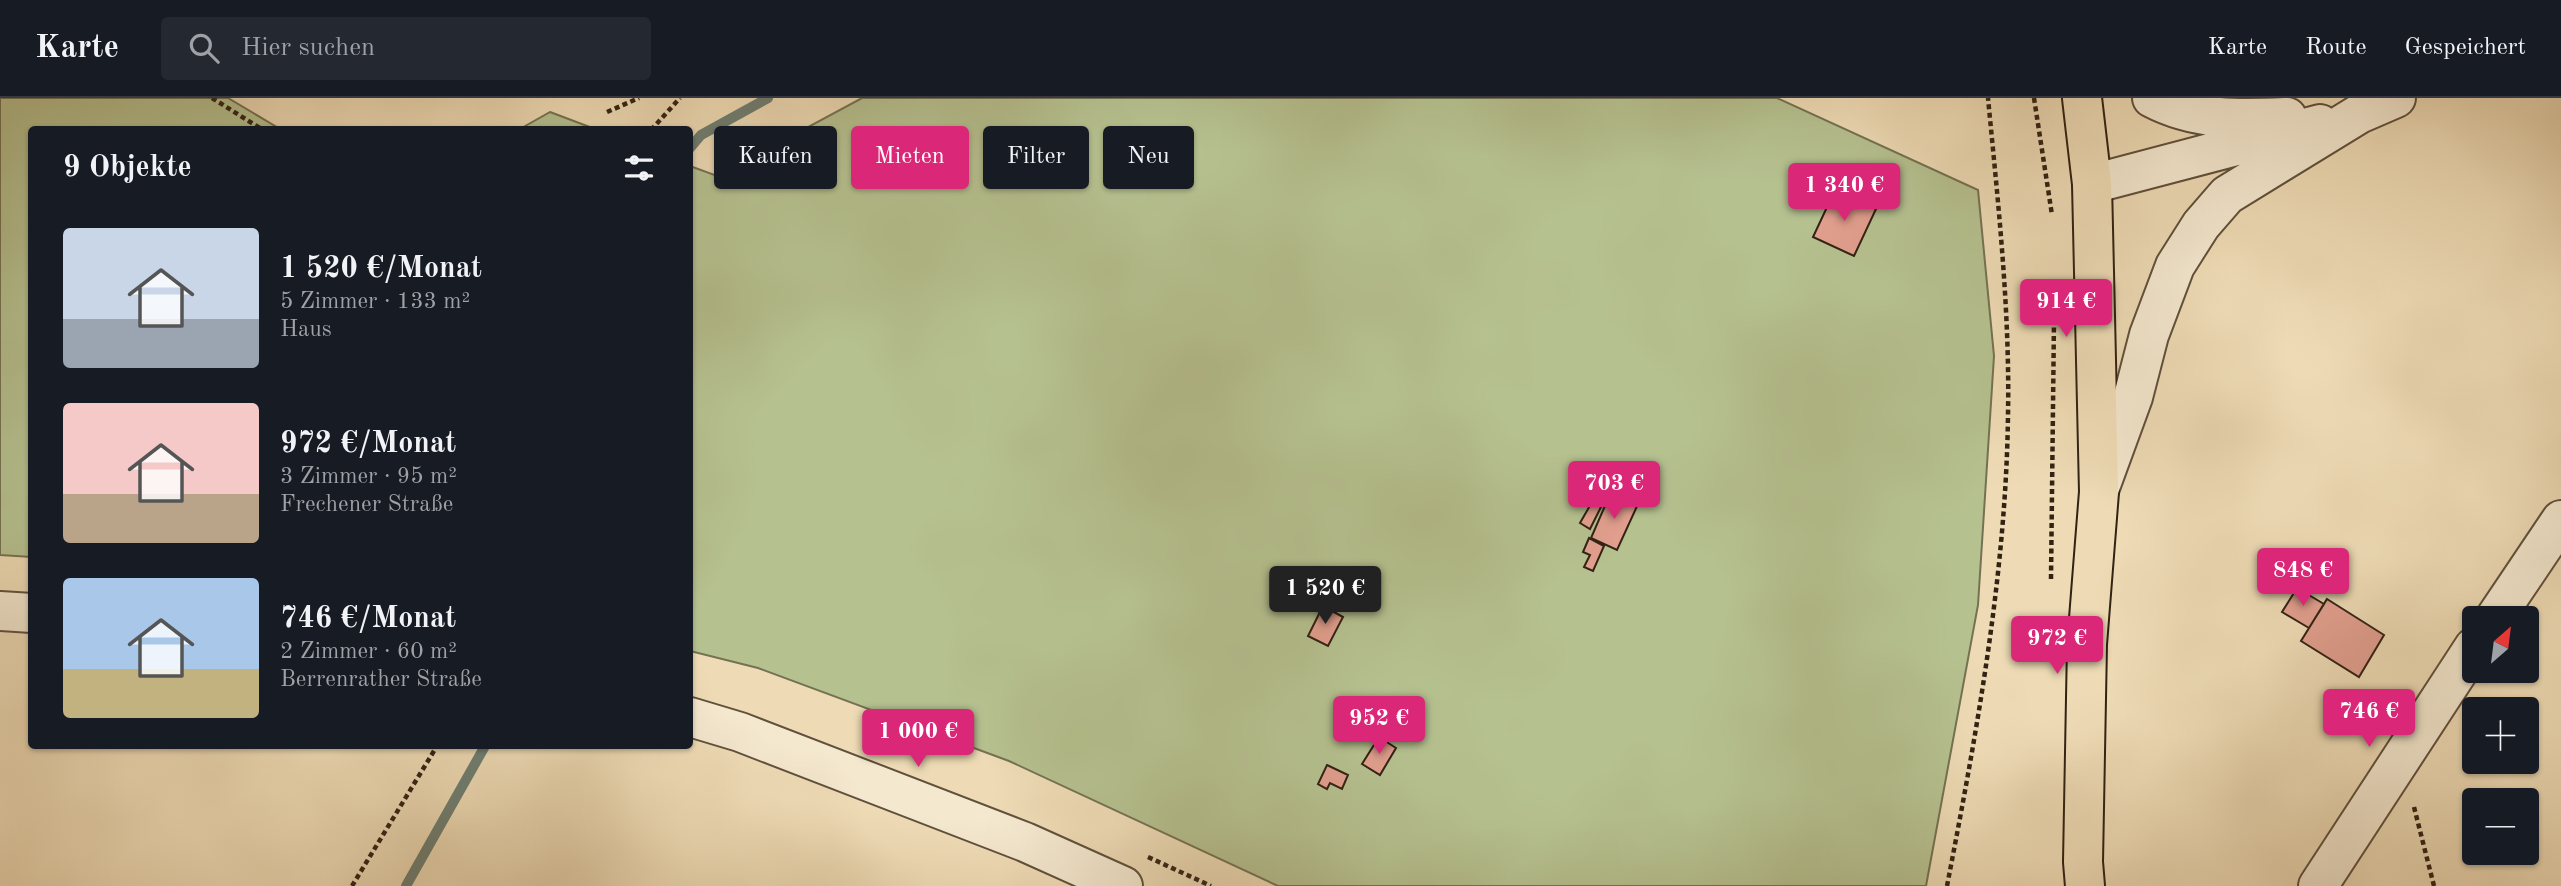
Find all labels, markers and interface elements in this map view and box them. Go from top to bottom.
search box [161,17,651,80]
icon: search [185,29,223,67]
text: Karte [35,32,119,65]
text: Hier suchen [241,35,375,61]
text: Karte [2208,36,2267,60]
text: Route [2305,36,2367,60]
text: Gespeichert [2405,36,2526,60]
chip: Kaufen [714,126,837,189]
chip: Mieten [851,126,969,189]
chip: Filter [983,126,1089,189]
chip: Neu [1103,126,1194,189]
icon: filters [620,149,658,187]
text: 9 Objekte [63,153,192,183]
pin: 1 340 € [1779,164,1909,223]
text: 1 340 € [1804,174,1884,197]
text: 1 520 €/Monat [280,254,482,284]
icon: home [119,256,203,340]
pin: 914 € [2017,280,2115,339]
text: 5 Zimmer · 133 m² [280,290,470,313]
text: 914 € [2036,290,2096,313]
text: Haus [280,318,332,341]
text: 972 €/Monat [280,429,456,459]
icon: home [119,431,203,515]
pin: 703 € [1565,462,1663,521]
text: 3 Zimmer · 95 m² [280,465,457,488]
text: 703 € [1584,472,1644,495]
text: Frechener Straße [280,493,453,516]
pin: 848 € [2254,548,2352,608]
text: 848 € [2273,559,2333,582]
pin: 1 520 € [1260,566,1390,626]
text: 1 520 € [1285,577,1365,600]
text: 746 €/Monat [280,604,456,634]
icon: home [119,606,203,690]
north arrow [2462,606,2539,682]
map controls [2462,606,2539,865]
pin: 972 € [2008,616,2106,676]
text: 972 € [2027,627,2087,650]
text: 2 Zimmer · 60 m² [280,640,457,663]
text: Berrenrather Straße [280,668,482,691]
pin: 746 € [2320,690,2418,749]
pin: 952 € [1330,696,1428,756]
button: + [2462,697,2539,774]
text: 746 € [2339,700,2399,723]
text: 952 € [1349,707,1409,730]
pin: 1 000 € [853,710,983,769]
text: 1 000 € [878,720,958,743]
button: − [2462,788,2539,865]

